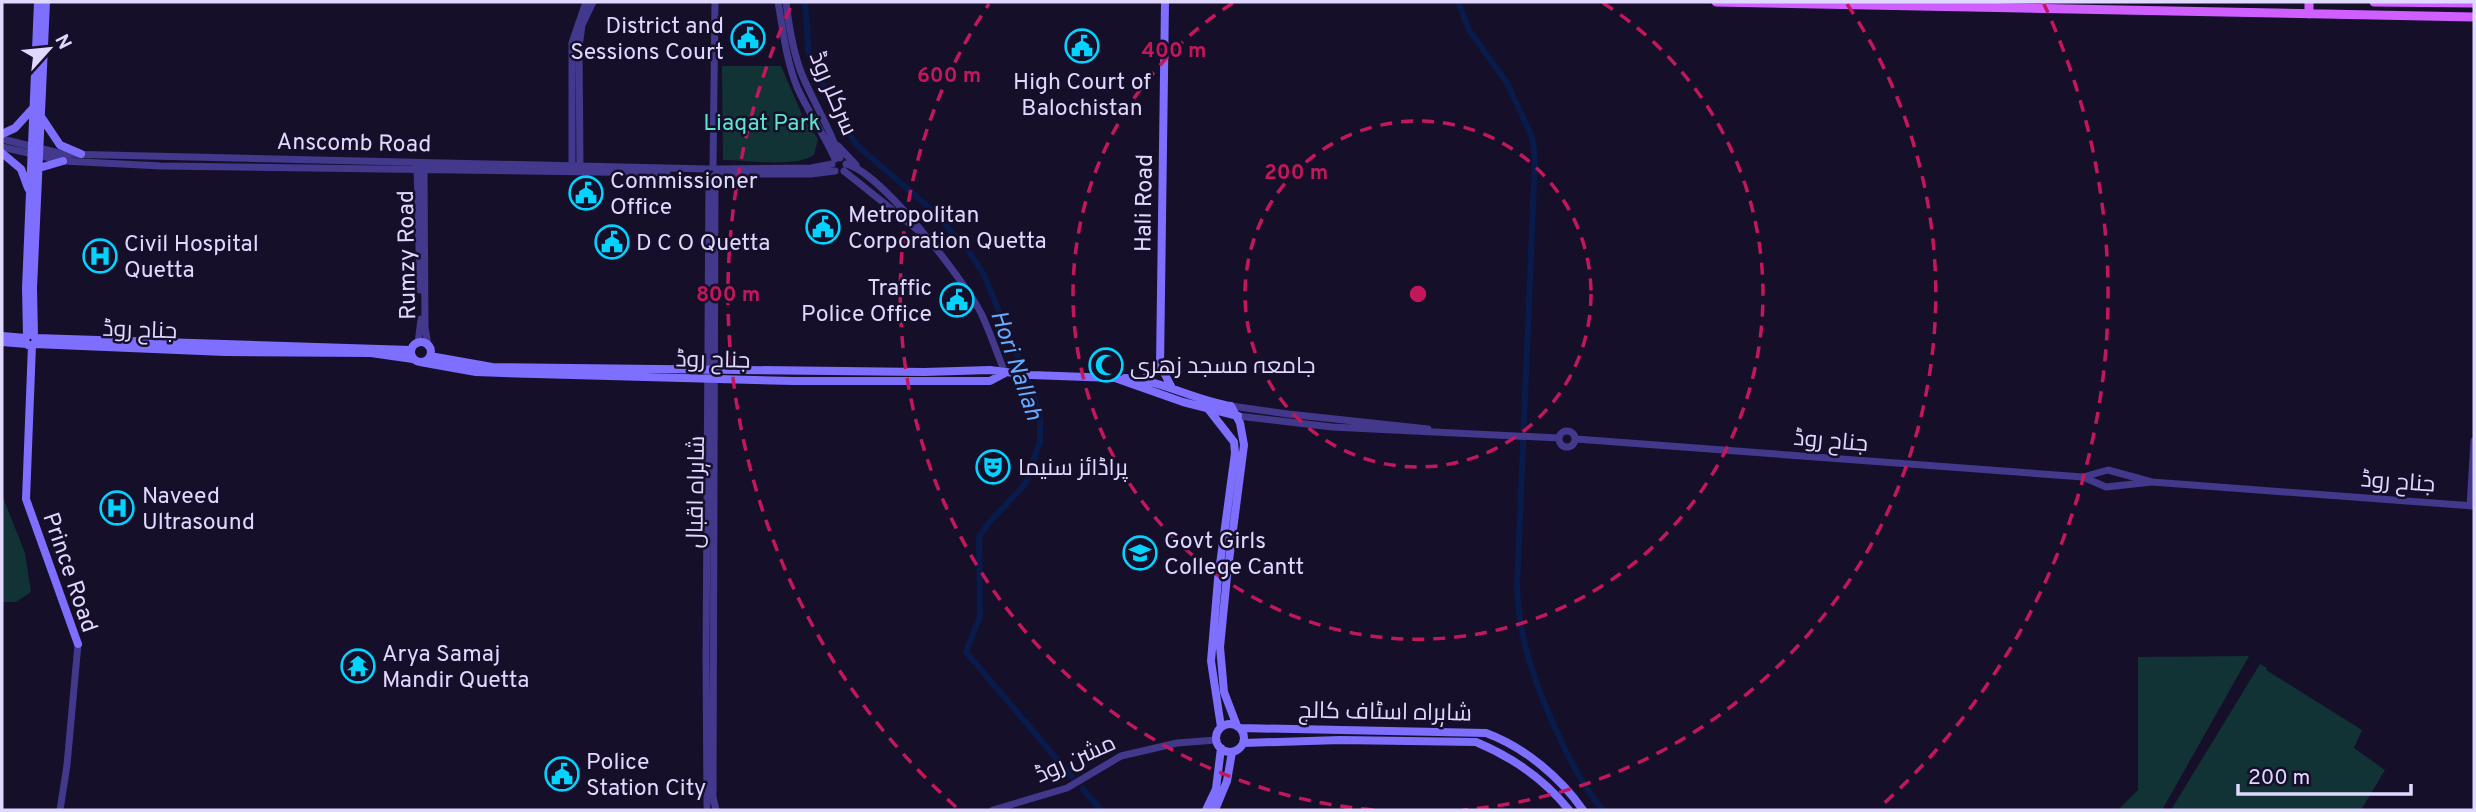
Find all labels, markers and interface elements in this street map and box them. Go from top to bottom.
place label: District and Sessions Court [570,13,724,68]
north arrow [14,14,84,84]
public building icon: District and Sessions Court [729,19,767,57]
public building icon: High Court of Balochistan [1063,27,1101,65]
text: N [49,31,76,54]
text: 400 m [1142,38,1206,65]
street label: سرکلر روڈ [801,47,862,141]
text: 600 m [917,63,981,90]
place label: High Court of Balochistan [1013,69,1151,124]
park label: Liaqat Park [703,110,821,139]
street label: Anscomb Road [276,129,431,160]
street label: Hali Road [1130,154,1161,252]
text: 200 m [1264,160,1328,187]
place label: Commissioner Office [610,168,758,223]
public building icon: Commissioner Office [567,174,605,212]
street label: Rumzy Road [393,190,424,320]
place label: Metropolitan Corporation Quetta [848,202,1047,257]
public building icon: Metropolitan Corporation Quetta [804,208,842,246]
public building icon: D C O Quetta [593,223,631,261]
place label: D C O Quetta [636,230,770,259]
place label: Civil Hospital Quetta [124,231,259,286]
hospital icon: Civil Hospital Quetta [81,237,119,275]
place label: Traffic Police Office [801,275,932,330]
public building icon: Traffic Police Office [938,281,976,319]
text: 800 m [696,282,760,309]
centre of rings [1406,282,1430,306]
water label: Hori Nallah [982,307,1048,425]
street label: جناح روڈ [102,316,178,347]
street label: جناح روڈ [675,346,751,377]
mosque icon: جامعہ مسجد زھری [1087,346,1125,384]
place label: جامعہ مسجد زھری [1130,353,1316,382]
street label: جناح روڈ [1792,425,1869,460]
street label: شاہراہ اقبال [682,435,713,549]
theatre icon: پراڈائز سنیما [974,448,1012,486]
place label: پراڈائز سنیما [1018,455,1128,484]
street label: جناح روڈ [2360,466,2436,501]
place label: Naveed Ultrasound [142,483,255,538]
hospital icon: Naveed Ultrasound [98,489,136,527]
street label: Prince Road [35,509,103,637]
place label: Govt Girls College Cantt [1164,528,1304,583]
school or university icon: Govt Girls College Cantt [1121,534,1159,572]
place label: Arya Samaj Mandir Quetta [382,641,529,696]
temple icon: Arya Samaj Mandir Quetta [339,647,377,685]
street label: شاہراہ اسٹاف کالج [1298,697,1472,730]
street label: مشن روڈ [1031,730,1121,791]
place label: Police Station City [586,749,706,804]
scale bar [2238,752,2411,796]
public building icon: Police Station City [543,755,581,793]
text: 200 m [2248,765,2310,792]

